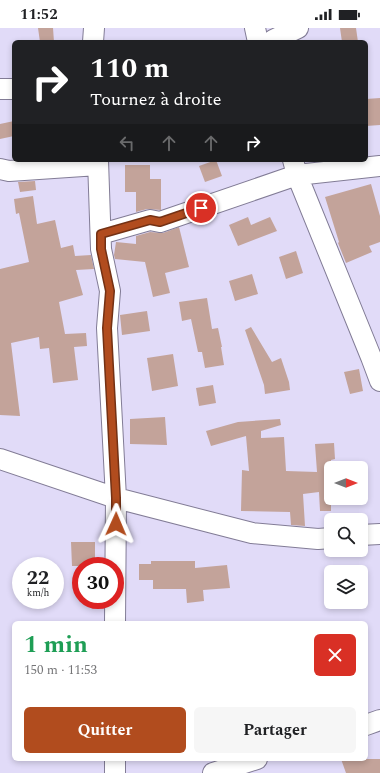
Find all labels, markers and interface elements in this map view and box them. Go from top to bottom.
text: 11:52 [20,3,58,26]
text: 110 m [90,47,169,90]
icon: right [24,56,76,108]
text: Tournez à droite [90,86,222,113]
icon: left [116,132,138,154]
icon: ahead [158,132,180,154]
icon: ahead [200,132,222,154]
icon: right [242,132,264,154]
pin [184,191,218,225]
icon: arrive [190,197,212,219]
north arrow [324,461,368,505]
map controls [324,461,368,609]
position arrow [95,503,137,545]
button: search [324,513,368,557]
speed limit sign: 30 [72,557,124,609]
text: 22 [27,563,49,593]
button: layers [324,565,368,609]
text: km/h [27,585,49,601]
text: 1 min [24,627,88,663]
button: close [314,634,356,676]
text: 150 m · 11:53 [24,660,97,680]
button: Quitter [24,707,186,753]
button: Partager [194,707,356,753]

